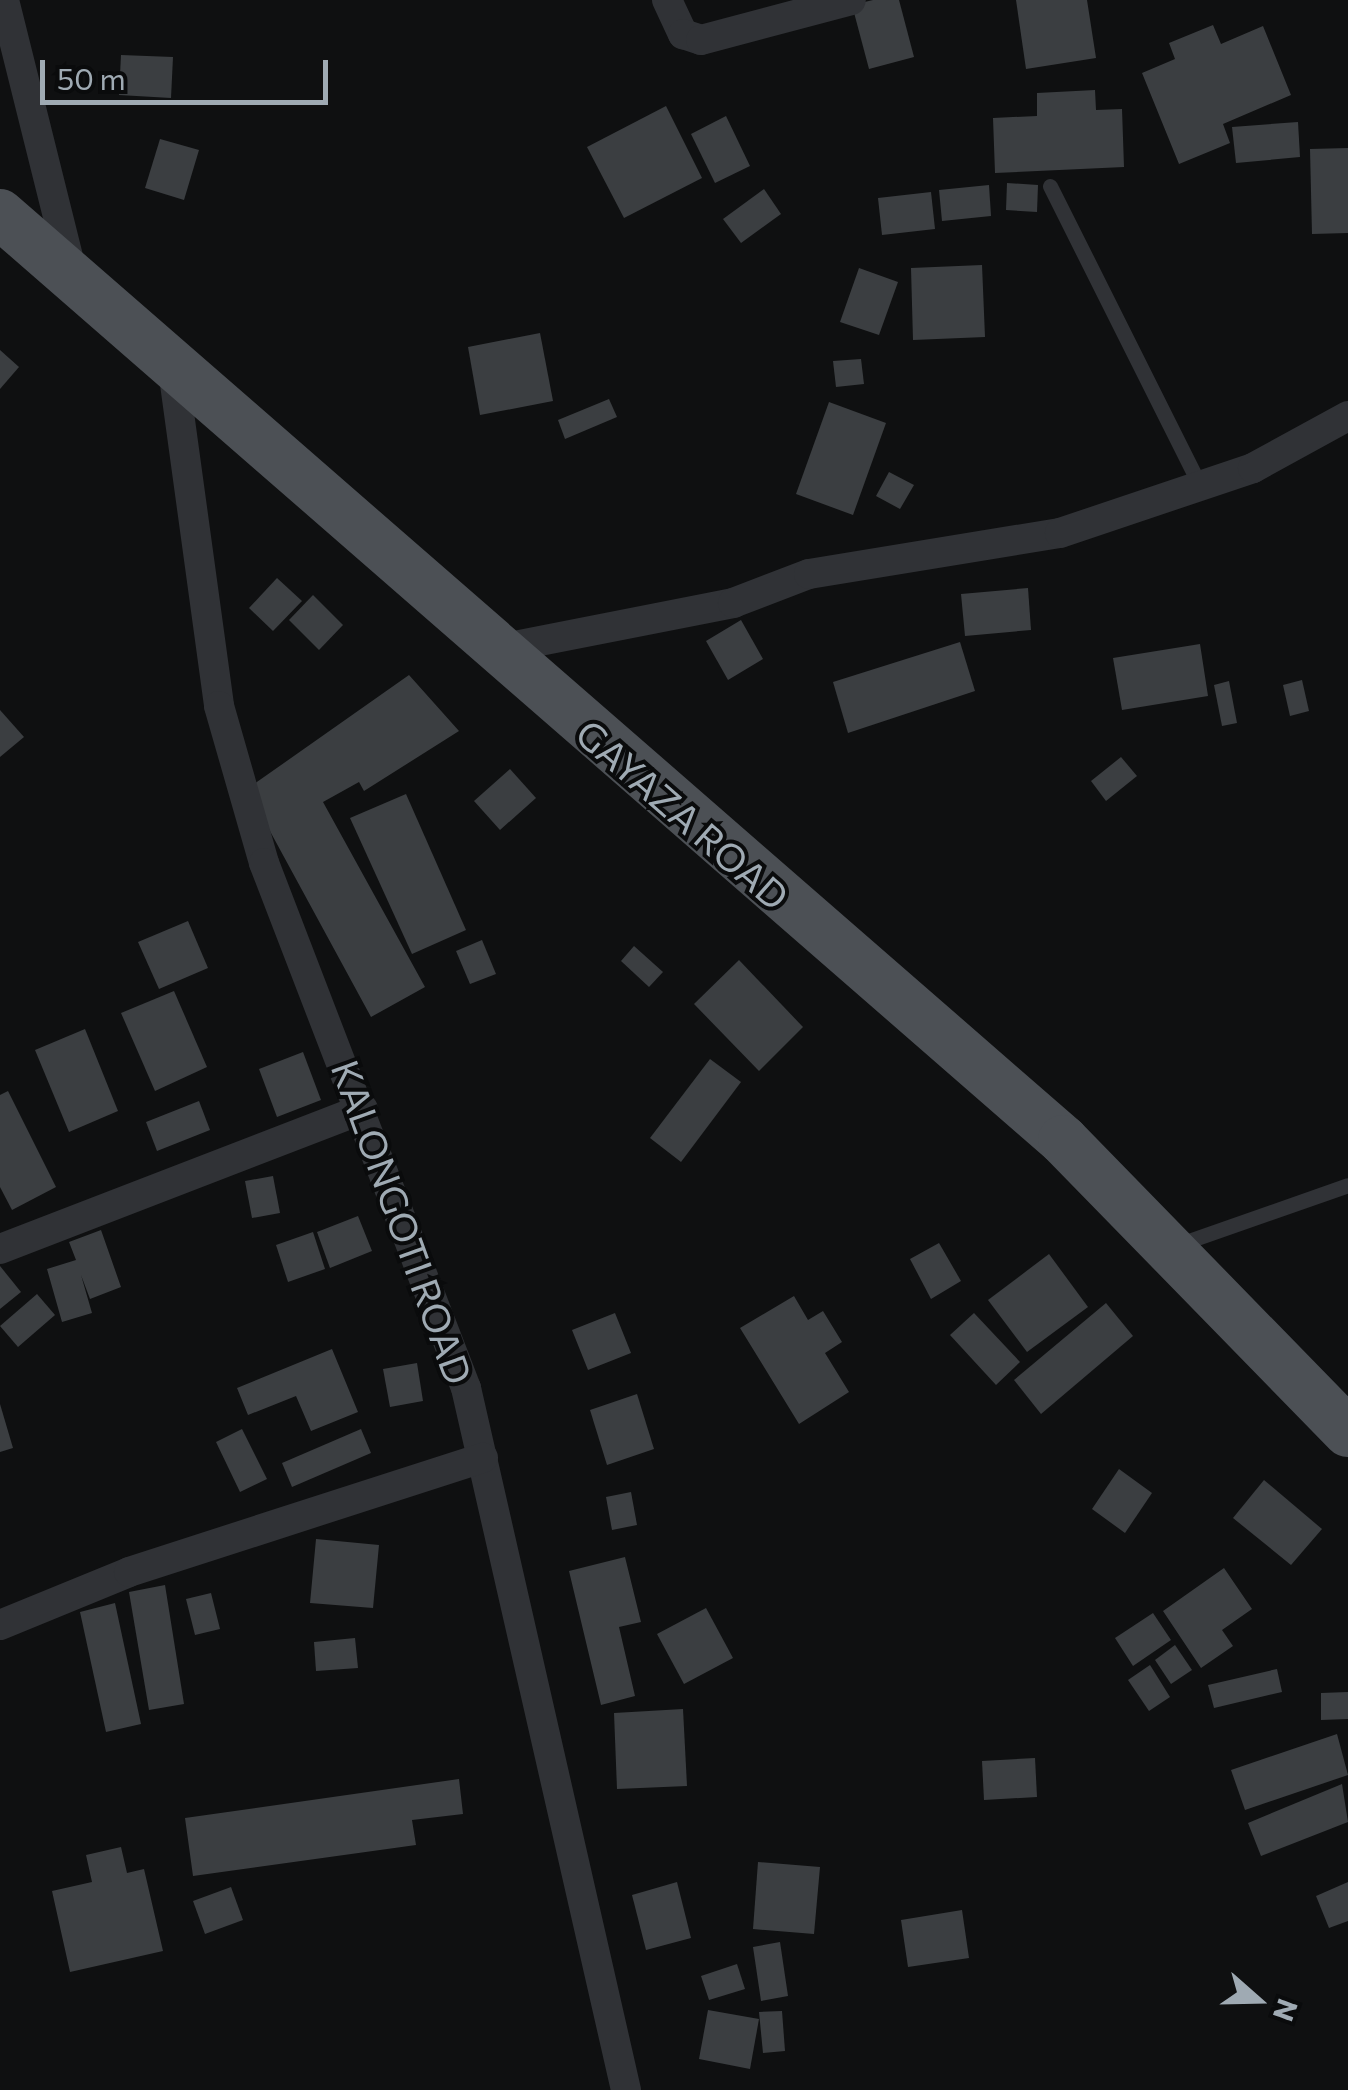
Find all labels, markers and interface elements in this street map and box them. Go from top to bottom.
scale bar [45,40,332,102]
text: 50 m [57,59,126,96]
street label: GAYAZA ROAD [568,709,798,919]
street label: KALONGOTI ROAD [323,1054,483,1390]
north arrow [1208,1950,1308,2050]
text: N [1267,1995,1306,2026]

